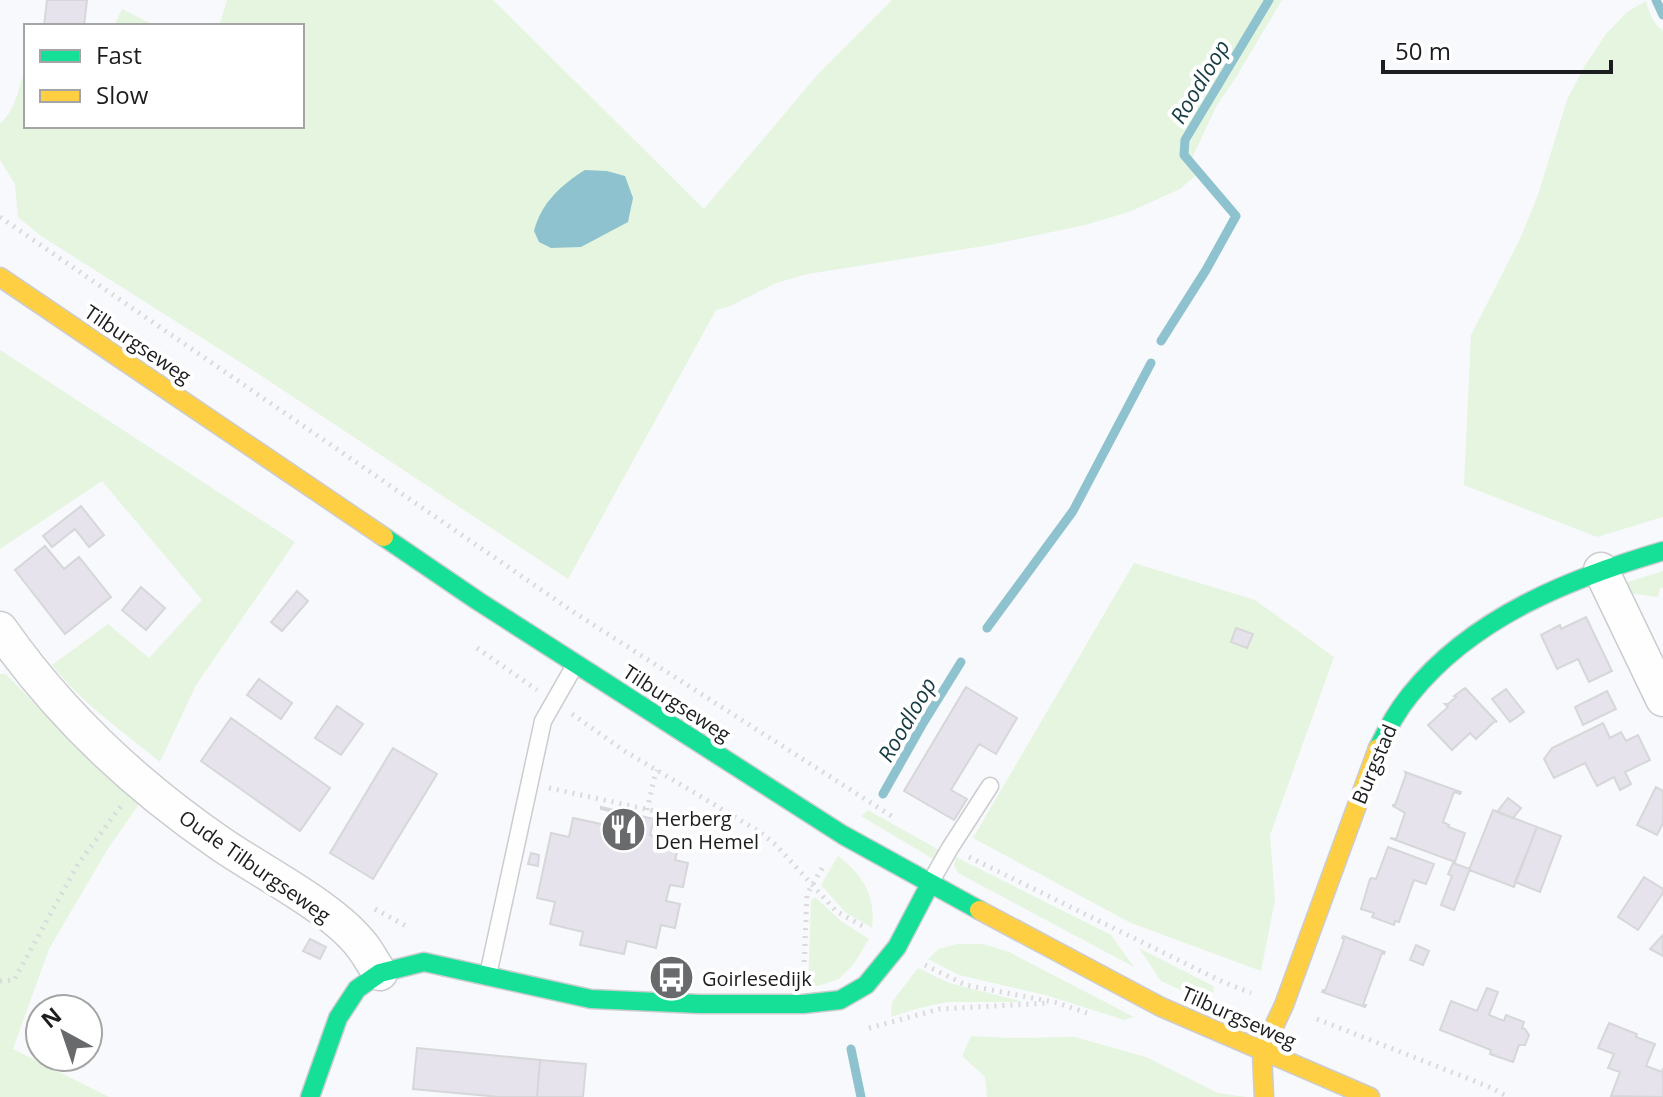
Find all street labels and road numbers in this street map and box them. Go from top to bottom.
street label: Tilburgseweg [79,298,197,390]
street label: Tilburgseweg [618,658,736,748]
street label: Burgstad [1345,720,1403,808]
street label: Oude Tilburgseweg [174,803,336,929]
street label: Tilburgseweg [1177,980,1301,1054]

